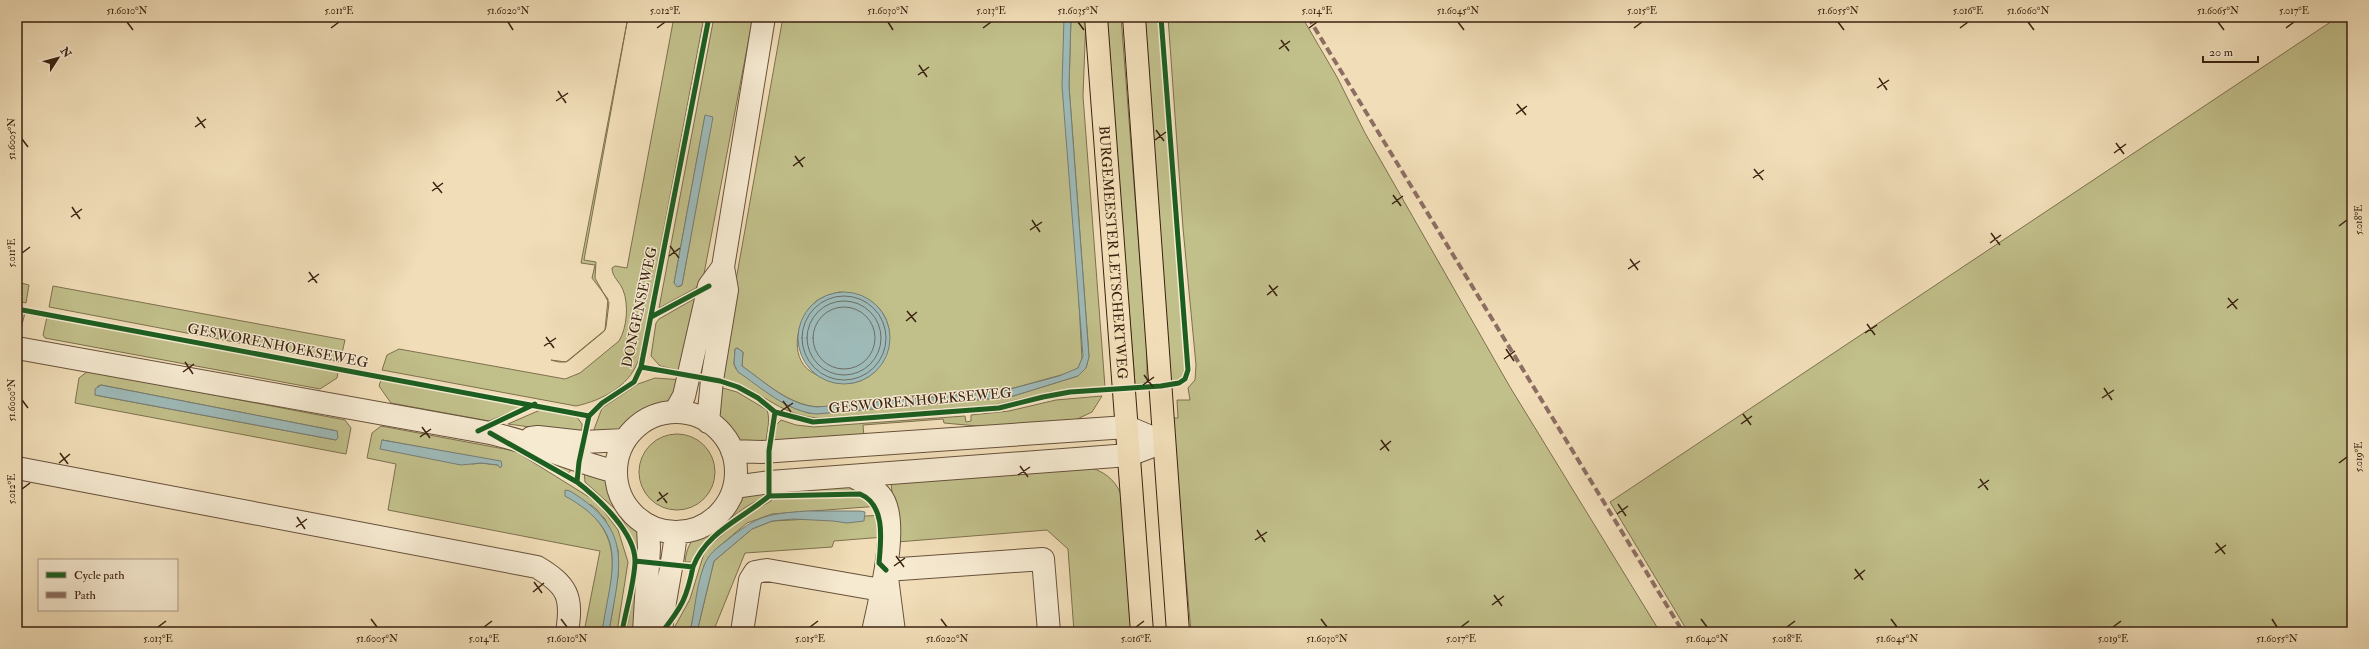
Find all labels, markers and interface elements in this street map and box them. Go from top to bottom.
text: 51.6010°N [106,5,148,17]
text: 5.011°E [324,5,354,17]
text: 51.6020°N [487,5,529,17]
text: 5.012°E [650,5,680,17]
text: 51.6030°N [867,5,909,17]
text: 5.013°E [976,5,1006,17]
text: 51.6035°N [1058,5,1098,17]
text: 5.014°E [1302,5,1332,17]
text: 51.6045°N [1437,5,1479,17]
text: 5.015°E [1627,5,1657,17]
text: 51.6055°N [1817,5,1859,17]
text: 5.016°E [1953,5,1983,17]
text: 51.6060°N [2007,5,2049,17]
text: 51.6065°N [2197,5,2239,17]
text: 5.017°E [2279,5,2309,17]
north arrow [38,38,78,78]
scale bar [2203,38,2258,64]
text: N [57,44,75,61]
text: 20 m [2209,45,2234,60]
text: 51.6005°N [6,118,18,160]
street label: BURGEMEESTER LETSCHERTWEG [1095,125,1131,380]
text: 5.018°E [2353,205,2365,235]
text: 5.011°E [6,238,18,268]
street label: DONGENSEWEG [618,245,661,369]
street label: GESWORENHOEKSEWEG [186,320,370,371]
text: 51.6000°N [6,379,18,421]
street label: GESWORENHOEKSEWEG [828,384,1013,417]
text: 5.019°E [2353,442,2365,472]
text: 5.012°E [6,474,18,504]
legend [38,559,178,611]
text: Cycle path [74,568,125,583]
text: Path [74,588,97,603]
text: 5.013°E [143,633,173,645]
text: 51.6005°N [356,633,398,645]
text: 5.014°E [469,633,499,645]
text: 51.6010°N [546,633,588,645]
text: 5.015°E [795,633,825,645]
text: 51.6020°N [926,633,968,645]
text: 5.016°E [1121,633,1151,645]
text: 51.6030°N [1306,633,1348,645]
text: 5.017°E [1446,633,1476,645]
text: 51.6040°N [1685,633,1729,645]
text: 5.018°E [1772,633,1802,645]
text: 51.6045°N [1876,633,1918,645]
text: 5.019°E [2098,633,2128,645]
text: 51.6055°N [2256,633,2298,645]

